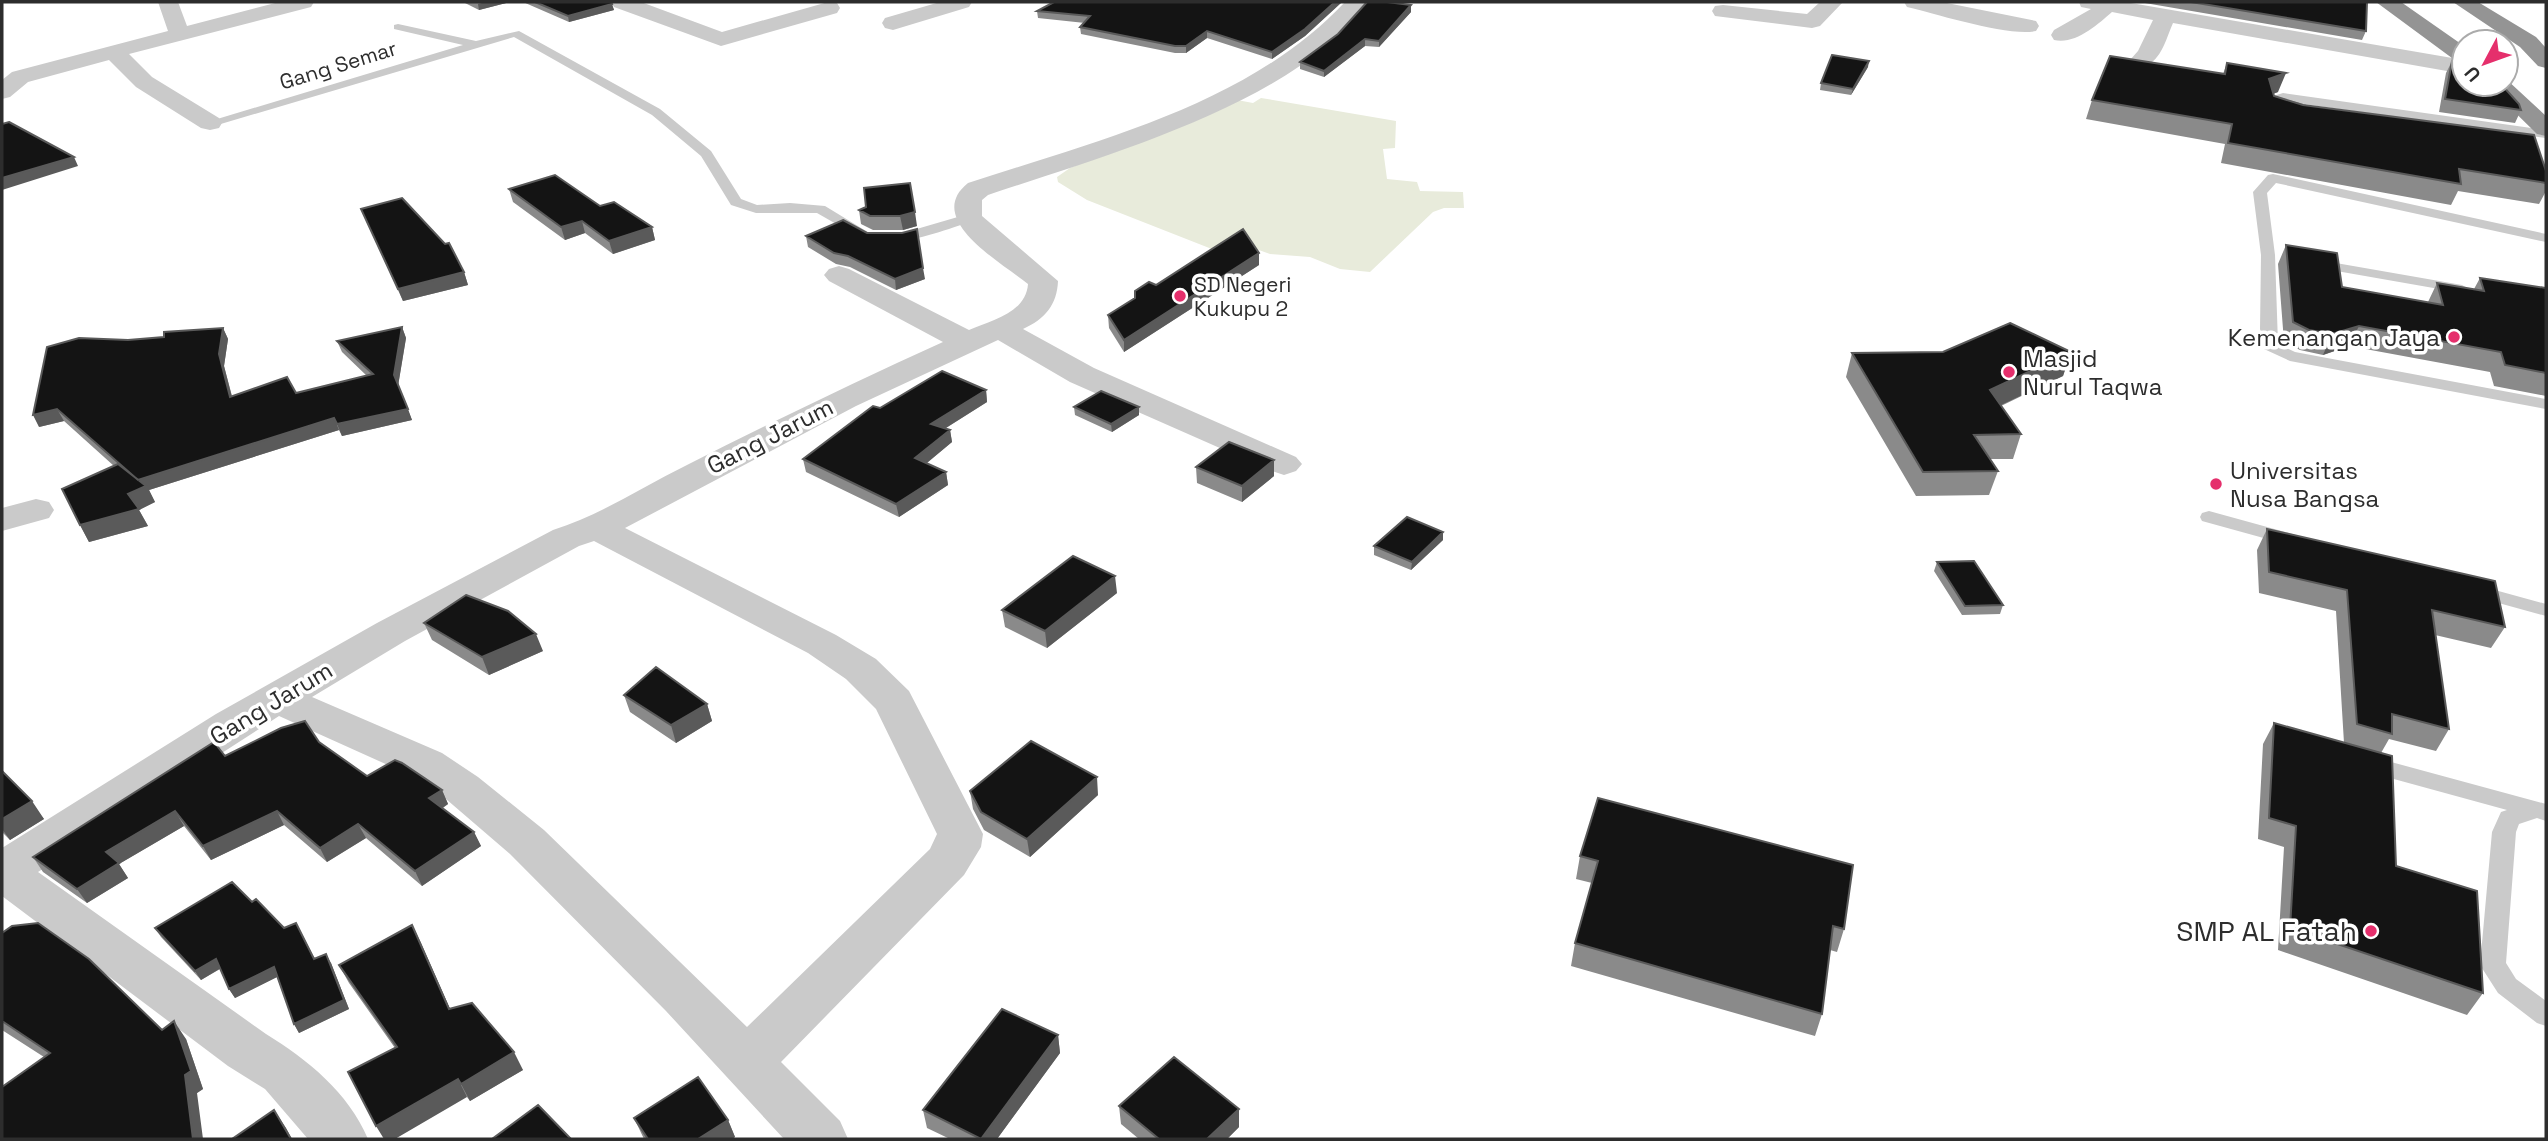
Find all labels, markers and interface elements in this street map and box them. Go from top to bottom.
north arrow [2450,28,2520,98]
street label: Gang Semar [276,34,400,96]
text: U [2459,61,2486,87]
place label: SD Negeri Kukupu 2 [1194,271,1291,322]
marker: SD Negeri Kukupu 2 [1172,288,1188,304]
place label: Kemenangan Jaya [2228,322,2440,353]
marker: Kemenangan Jaya [2446,329,2462,345]
place label: Masjid Nurul Taqwa [2023,343,2163,402]
marker: Masjid Nurul Taqwa [2001,364,2017,380]
street label: Gang Jarum [702,391,838,481]
place label: Universitas Nusa Bangsa [2230,455,2379,514]
marker: Universitas Nusa Bangsa [2208,476,2224,492]
street label: Gang Jarum [204,654,338,752]
place label: SMP AL Fatah [2176,913,2357,949]
marker: SMP AL Fatah [2363,923,2379,939]

